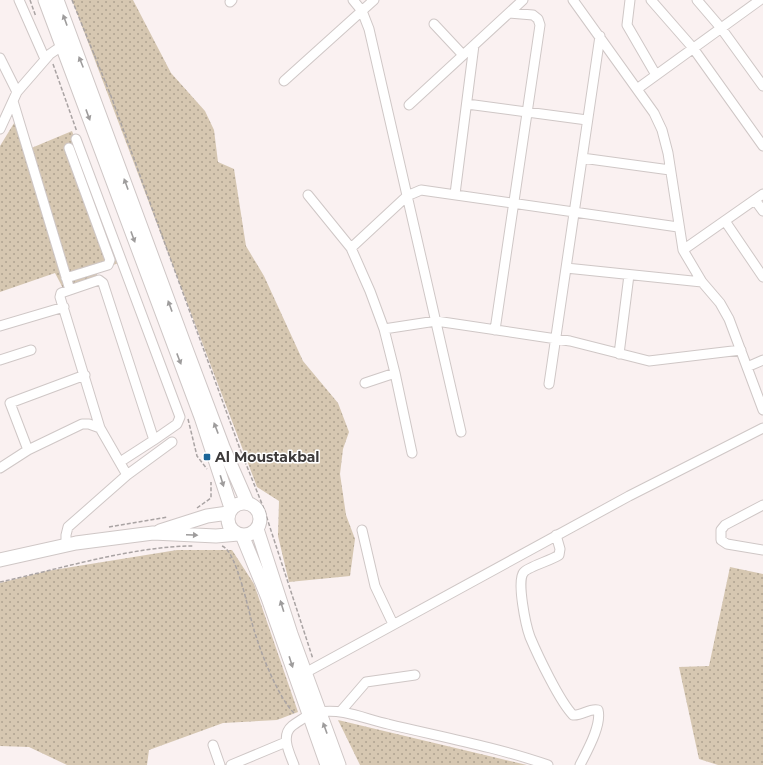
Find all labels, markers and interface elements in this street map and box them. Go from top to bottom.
one-way arrow [61,13,67,25]
one-way arrow [77,56,83,68]
one-way arrow [85,110,91,122]
one-way arrow [122,178,128,190]
one-way arrow [131,231,137,243]
one-way arrow [167,300,173,312]
one-way arrow [176,353,182,365]
one-way arrow [212,421,218,433]
place label: Al Moustakbal [214,448,320,466]
marker: Al Moustakbal [202,452,212,462]
one-way arrow [219,475,225,487]
one-way arrow [186,532,198,539]
one-way arrow [279,600,285,612]
one-way arrow [288,657,294,669]
one-way arrow [322,722,328,734]

